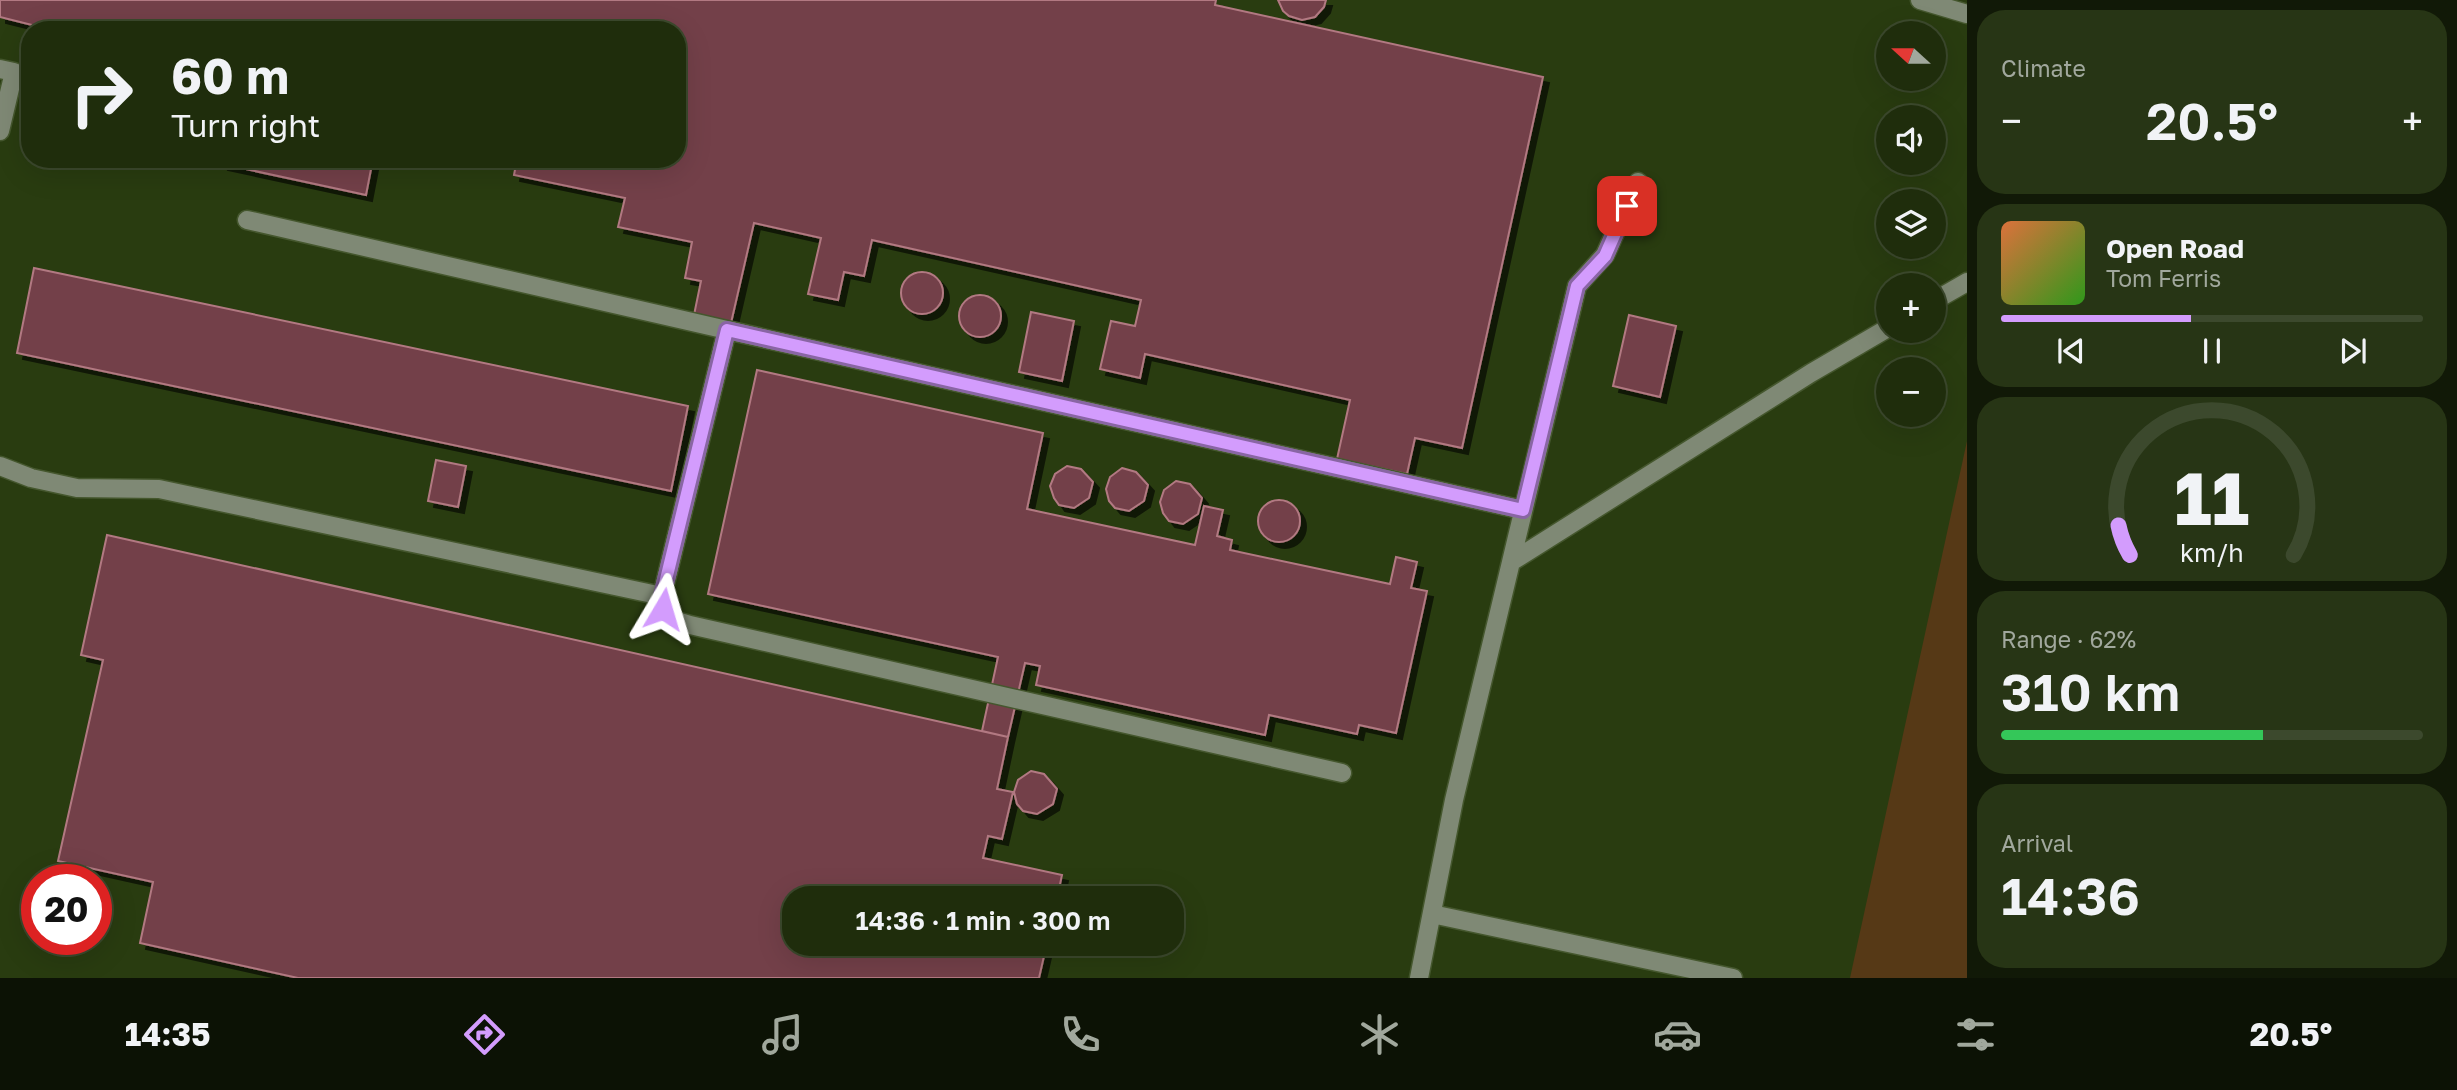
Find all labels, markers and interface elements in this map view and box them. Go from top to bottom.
north arrow [1876,21,1946,91]
map controls [1876,21,1946,427]
text: 60 m [171,46,289,105]
icon: right [56,49,147,140]
text: Climate [2001,54,2086,82]
text: 20.5° [2146,89,2278,151]
text: − [2001,98,2022,143]
text: + [2402,98,2423,143]
button: sound [1876,105,1946,175]
text: Turn right [171,106,320,144]
pin [1597,176,1657,236]
icon: arrive [1608,187,1646,225]
button: layers [1876,189,1946,259]
text: Open Road [2106,233,2244,264]
text: Tom Ferris [2106,264,2221,292]
button: + [1876,273,1946,343]
icon: previous [2052,332,2090,370]
icon: pause [2193,332,2231,370]
icon: next [2334,332,2372,370]
button: − [1876,357,1946,427]
text: 11 [2175,454,2249,541]
text: km/h [2180,537,2244,568]
position arrow [626,572,700,646]
text: Range · 62% [2001,625,2136,653]
text: 310 km [2001,660,2180,722]
text: Arrival [2001,829,2073,857]
speed limit sign: 20 [21,864,112,955]
text: 14:36 [2001,864,2140,926]
text: 14:36 · 1 min · 300 m [856,905,1110,936]
icon: directions [460,1010,509,1059]
icon: music [758,1010,807,1059]
icon: phone [1056,1010,1105,1059]
icon: climate [1355,1010,1404,1059]
icon: car [1653,1010,1702,1059]
icon: filters [1951,1010,2000,1059]
text: 14:35 [125,1015,210,1053]
text: 20.5° [2250,1015,2332,1053]

